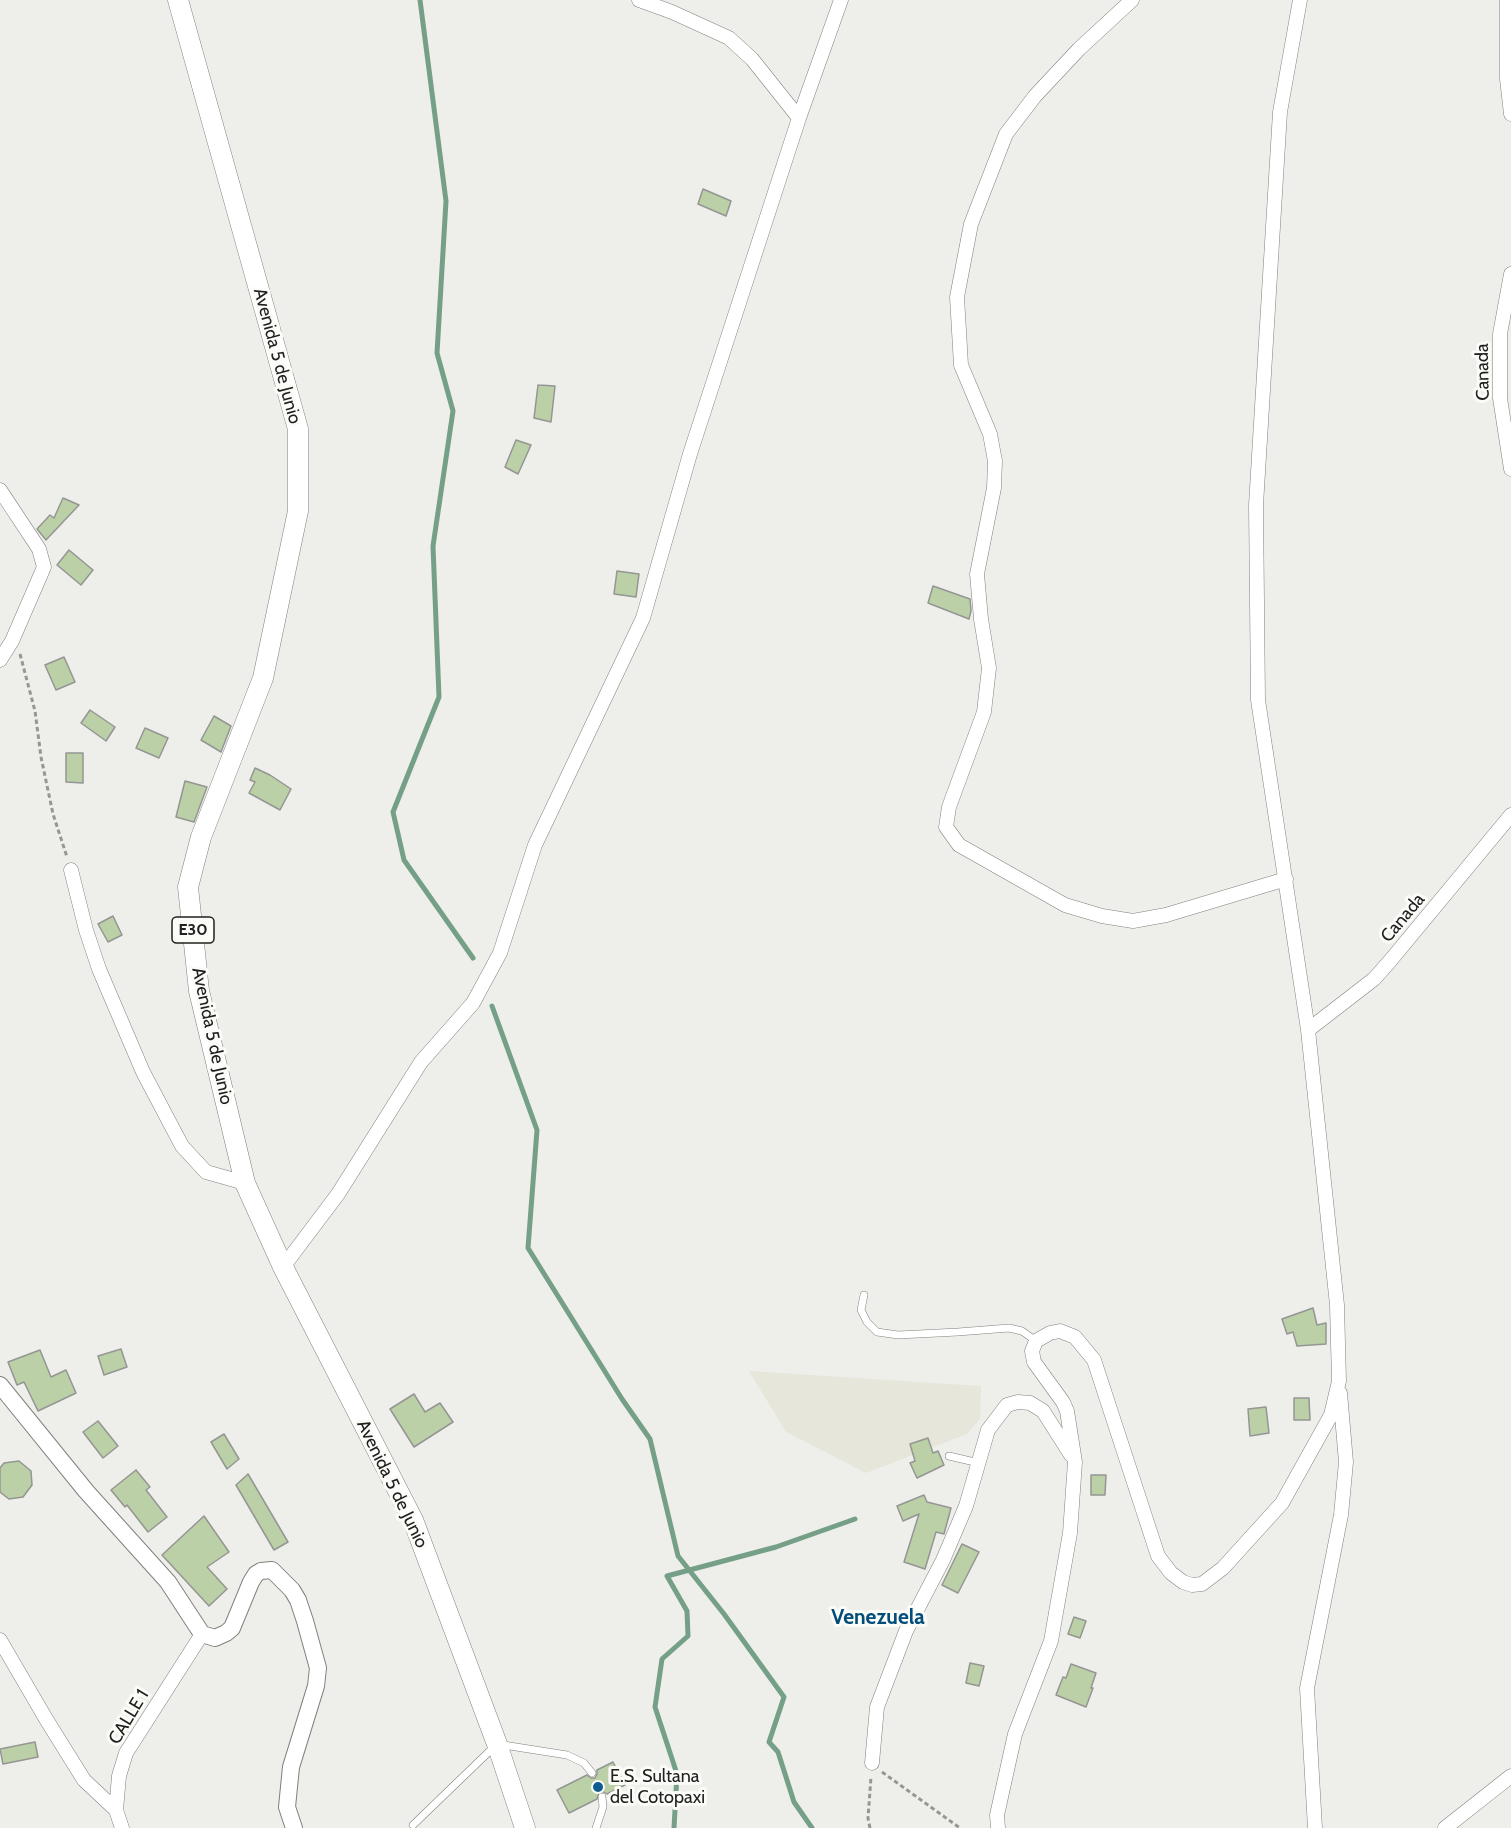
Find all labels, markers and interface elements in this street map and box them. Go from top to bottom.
street label: Avenida 5 de Junio [249,286,305,426]
street label: Canada [1472,343,1494,401]
street label: Canada [1376,889,1430,947]
road number: E30 [172,917,214,943]
street label: Avenida 5 de Junio [187,965,237,1107]
street label: Avenida 5 de Junio [352,1417,432,1551]
district label: Venezuela [831,1605,925,1631]
street label: CALLE 1 [104,1686,154,1748]
place label: E.S. Sultana del Cotopaxi [610,1766,705,1808]
marker: E.S. Sultana del Cotopaxi [591,1780,605,1794]

